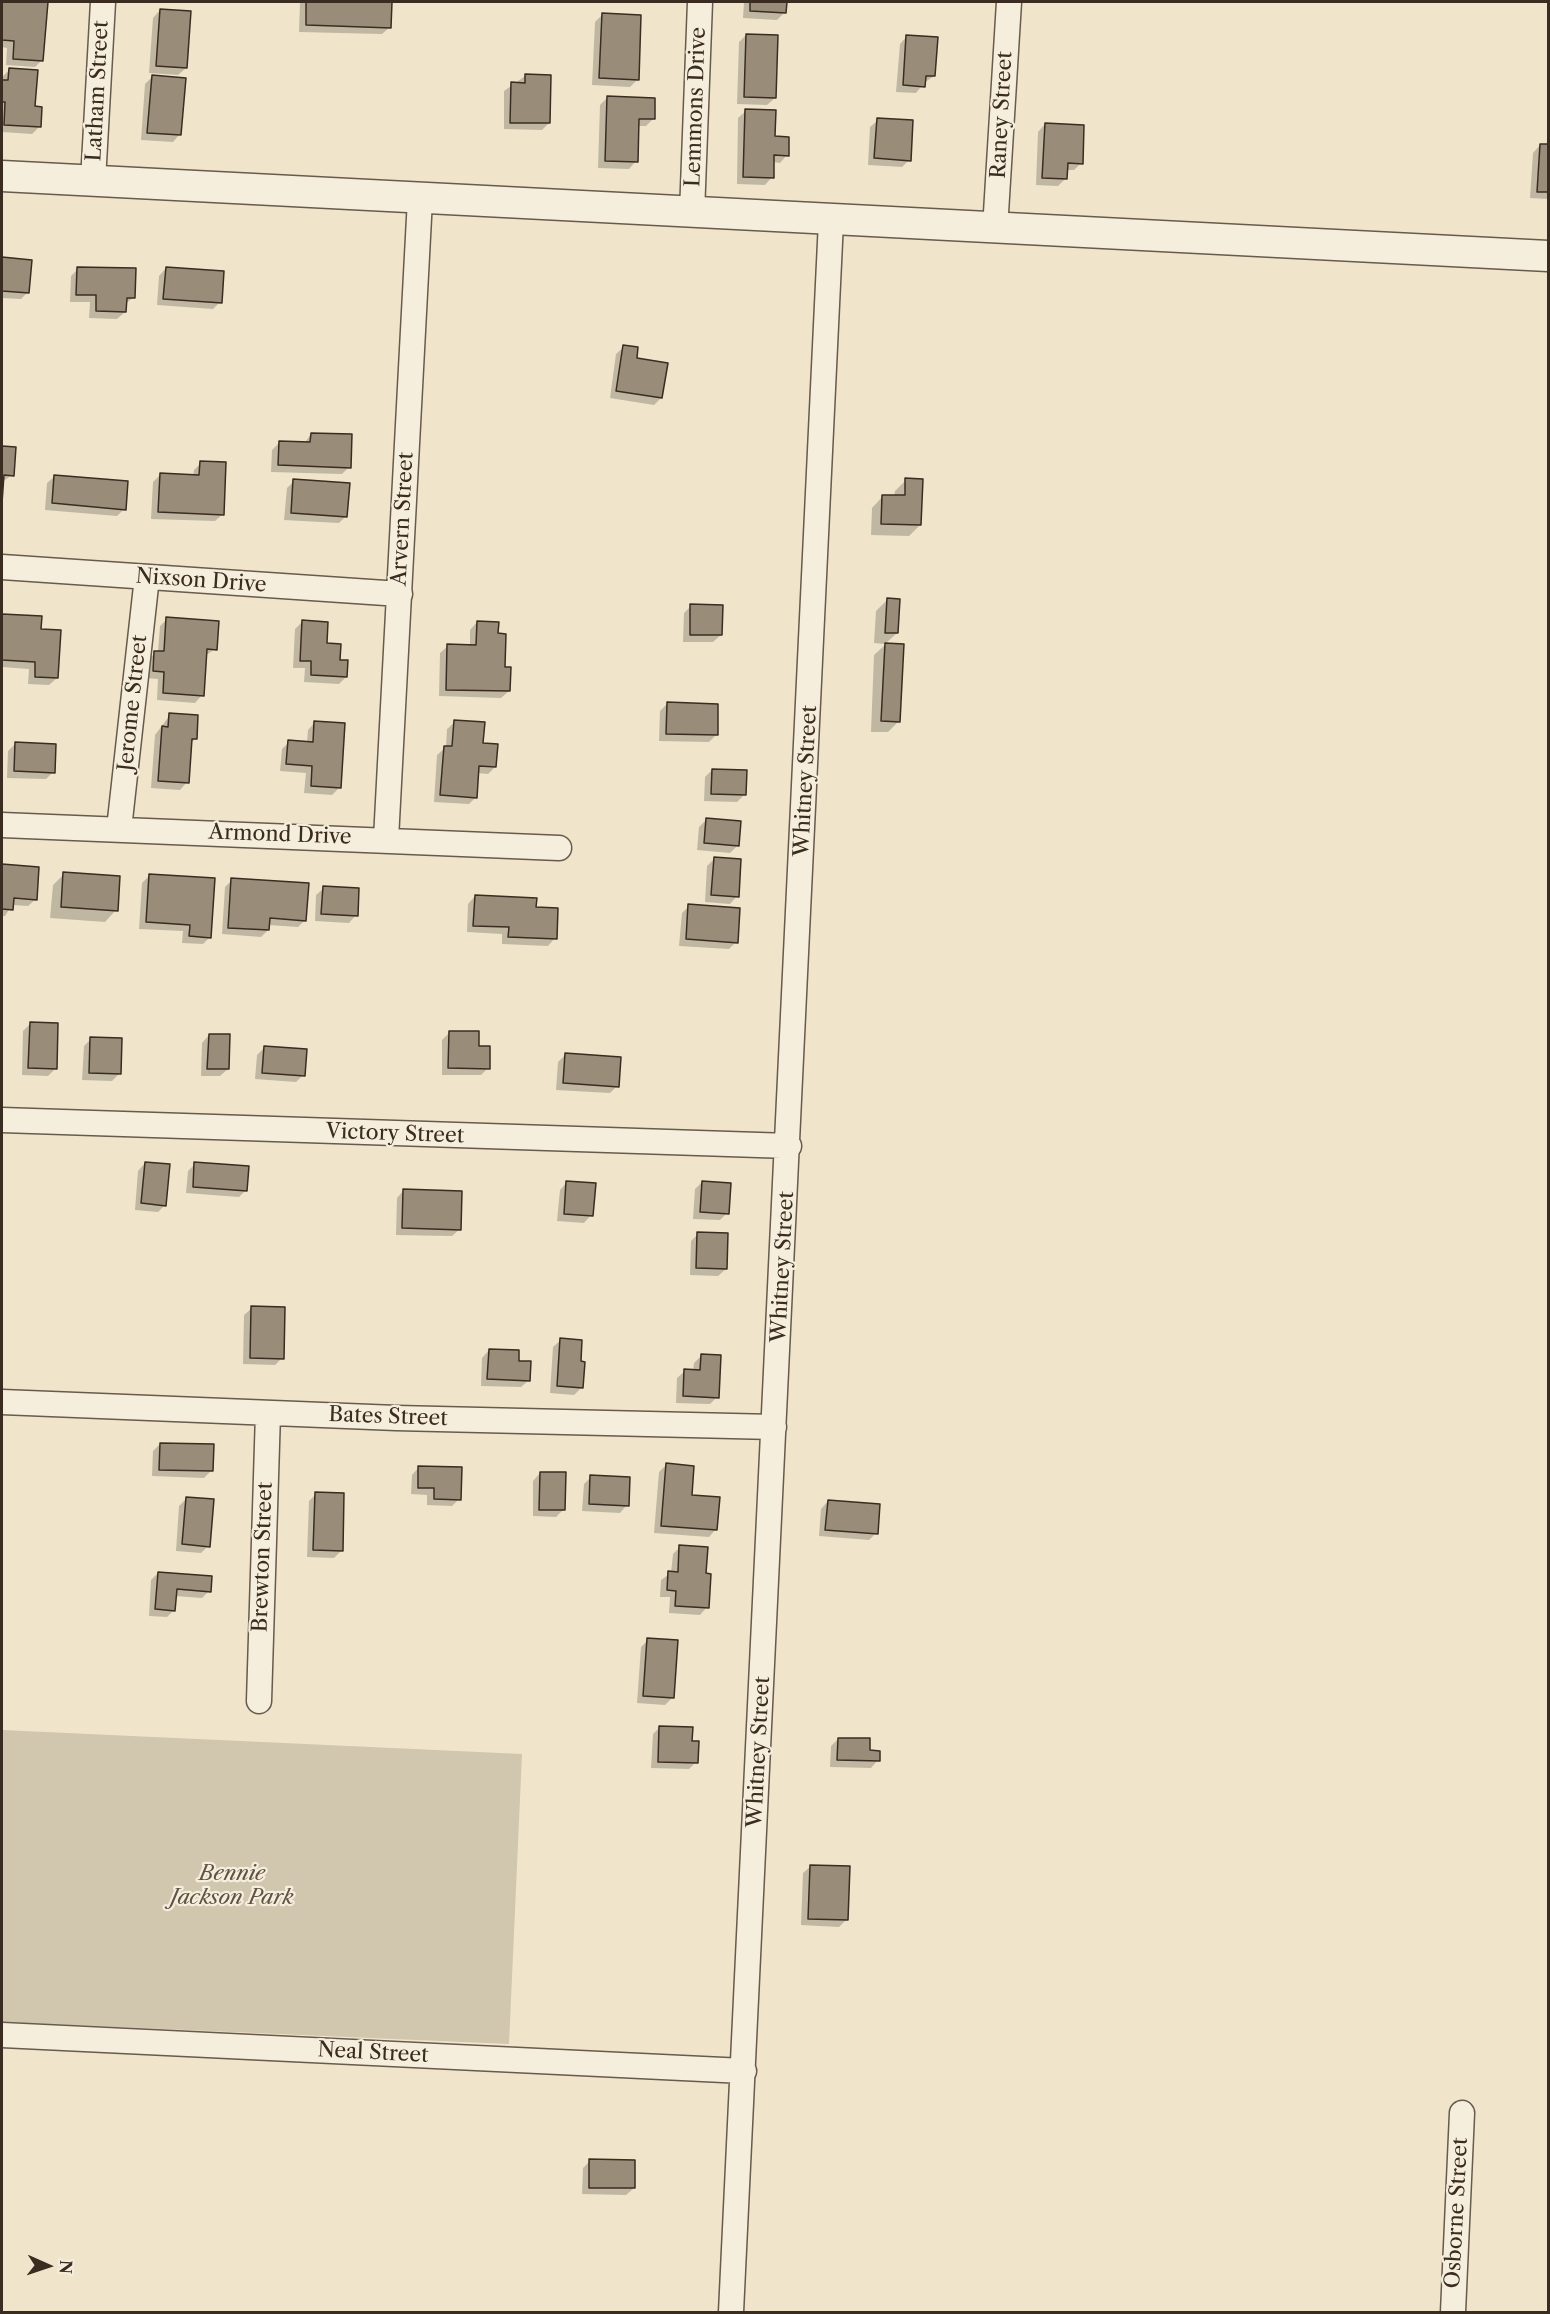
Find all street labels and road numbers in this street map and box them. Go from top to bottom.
street label: Latham Street [82,20,114,162]
street label: Lemmons Drive [681,27,711,187]
street label: Raney Street [986,51,1018,179]
street label: Arvern Street [387,451,419,587]
street label: Nixson Drive [135,564,267,598]
street label: Jerome Street [113,634,153,772]
street label: Whitney Street [789,705,823,857]
street label: Armond Drive [208,820,352,850]
street label: Victory Street [325,1119,465,1149]
street label: Whitney Street [766,1191,800,1343]
street label: Bates Street [328,1402,448,1432]
street label: Brewton Street [248,1481,278,1633]
street label: Whitney Street [742,1676,776,1828]
street label: Neal Street [317,2038,429,2068]
street label: Osborne Street [1440,2137,1474,2289]

